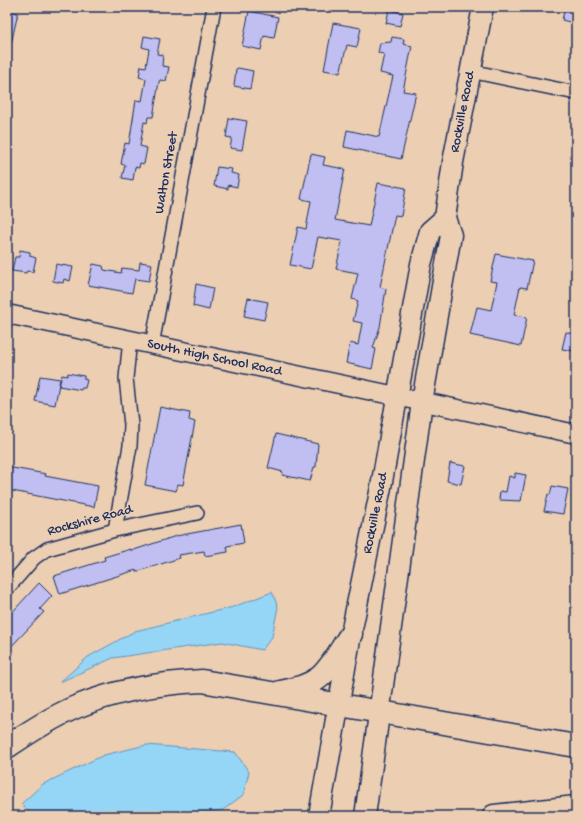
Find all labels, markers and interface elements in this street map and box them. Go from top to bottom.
street label: Rockville Road [447,68,479,154]
street label: Walton Street [151,129,183,215]
street label: South High School Road [146,335,285,381]
street label: Rockville Road [359,470,392,555]
street label: Rockshire Road [46,501,136,541]

